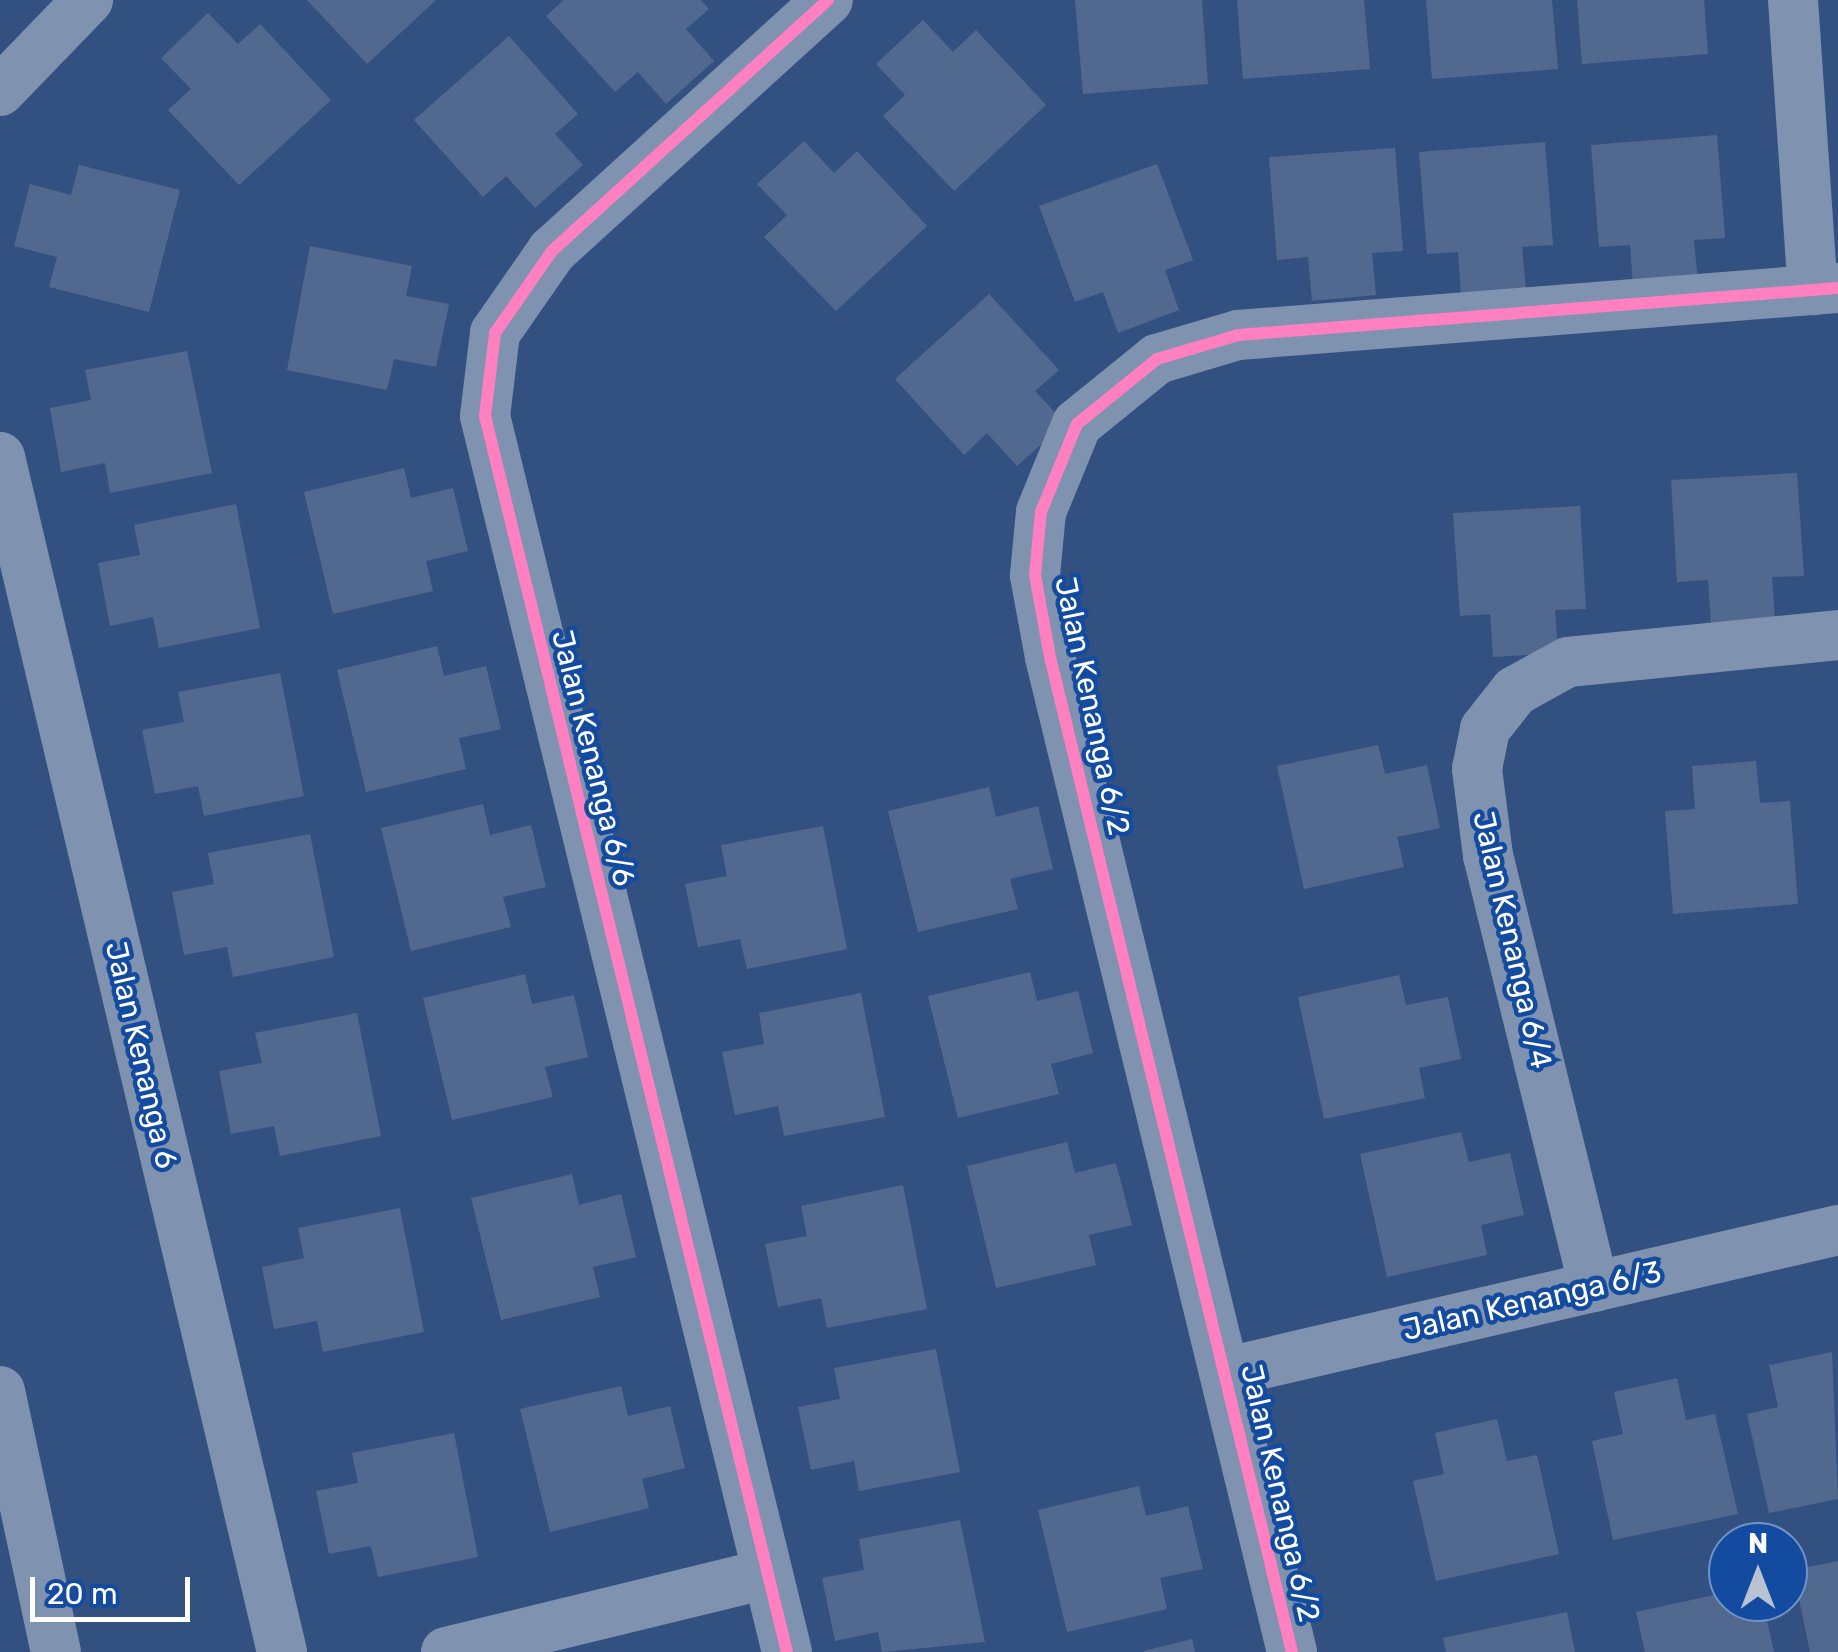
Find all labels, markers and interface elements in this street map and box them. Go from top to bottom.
street label: Jalan Kenanga 6/2 [1047,574,1137,838]
street label: Jalan Kenanga 6/6 [544,626,642,890]
street label: Jalan Kenanga 6/4 [1465,808,1559,1072]
street label: Jalan Kenanga 6 [97,938,185,1172]
street label: Jalan Kenanga 6/3 [1399,1254,1665,1348]
street label: Jalan Kenanga 6/2 [1233,1361,1327,1625]
north arrow [1708,1522,1808,1622]
text: N [1748,1527,1768,1560]
scale bar [35,1557,195,1619]
text: 20 m [47,1576,118,1612]

